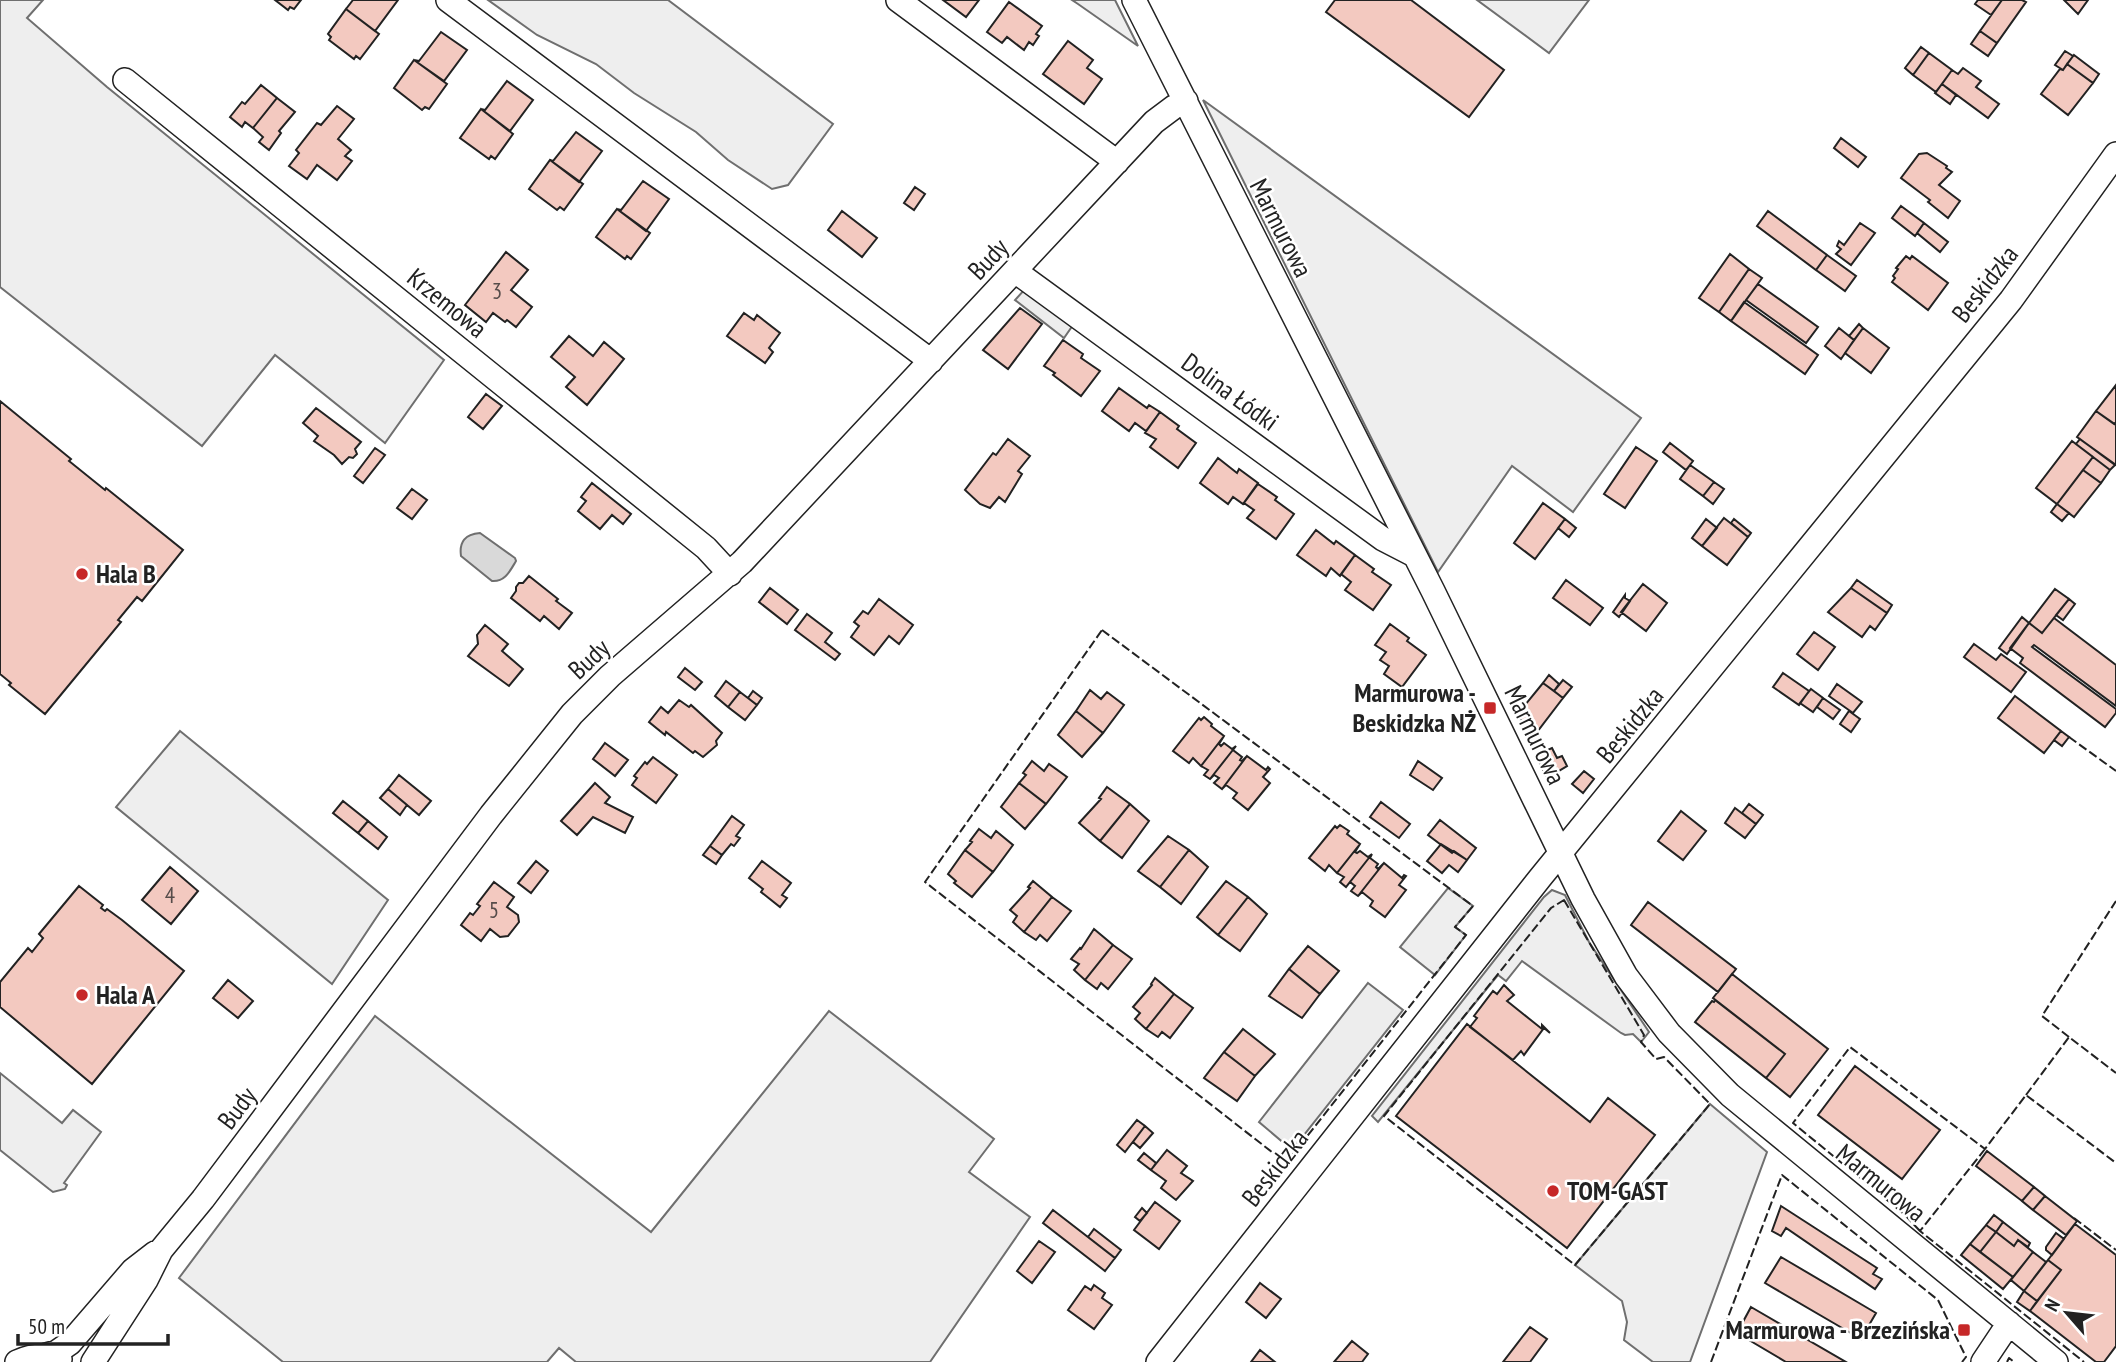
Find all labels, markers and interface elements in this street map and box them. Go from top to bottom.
street label: Marmurowa [1243,173,1320,283]
street label: Budy [960,231,1015,286]
street label: Beskidzka [1944,239,2025,329]
street label: Krzemowa [401,261,494,345]
house number: 3 [492,276,502,305]
street label: Dolina Łódki [1175,345,1285,438]
place label: Hala B [96,557,156,590]
marker: Hala B [74,566,90,582]
street label: Budy [561,631,616,686]
place label: Marmurowa - Beskidzka NŻ [1353,676,1476,739]
street label: Marmurowa [1497,680,1574,790]
street label: Beskidzka [1589,680,1670,770]
marker: Marmurowa - Beskidzka NŻ [1482,700,1498,716]
house number: 4 [165,880,175,909]
house number: 5 [489,895,499,924]
place label: Hala A [96,978,156,1011]
marker: Hala A [74,987,90,1003]
street label: Budy [210,1080,263,1135]
street label: Beskidzka [1234,1123,1315,1213]
street label: Marmurowa [1830,1136,1933,1229]
place label: TOM-GAST [1567,1174,1668,1207]
marker: TOM-GAST [1545,1183,1561,1199]
north arrow [2032,1278,2102,1348]
text: N [2039,1295,2065,1315]
scale bar [18,1302,168,1346]
text: 50 m [28,1313,65,1340]
place label: Marmurowa - Brzezińska [1725,1313,1950,1346]
marker: Marmurowa - Brzezińska [1956,1322,1972,1338]

